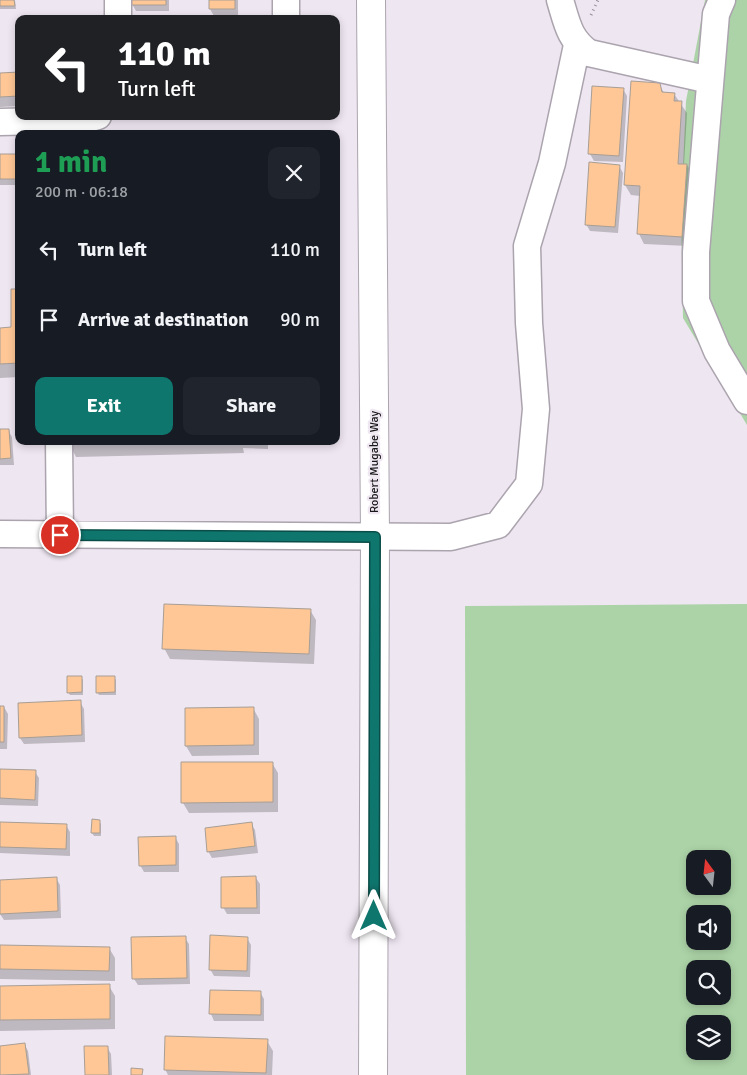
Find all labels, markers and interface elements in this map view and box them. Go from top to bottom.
text: 110 m [118,32,211,75]
icon: left [35,35,100,100]
text: Turn left [118,75,196,102]
text: 1 min [35,144,107,181]
button: close [268,147,320,199]
text: 200 m · 06:18 [35,182,128,202]
icon: left [35,236,63,264]
text: Turn left [78,238,147,262]
text: 110 m [270,238,320,262]
icon: arrive [35,306,63,334]
text: Arrive at destination [78,308,249,332]
text: 90 m [280,308,320,332]
button: Exit [35,377,173,435]
button: Share [183,377,320,435]
street label: Robert Mugabe Way [367,411,382,513]
pin [39,514,81,556]
icon: arrive [46,521,74,549]
north arrow [686,850,731,895]
map controls [686,850,731,1060]
position arrow [347,889,399,941]
button: sound [686,905,731,950]
button: search [686,960,731,1005]
button: layers [686,1015,731,1060]

